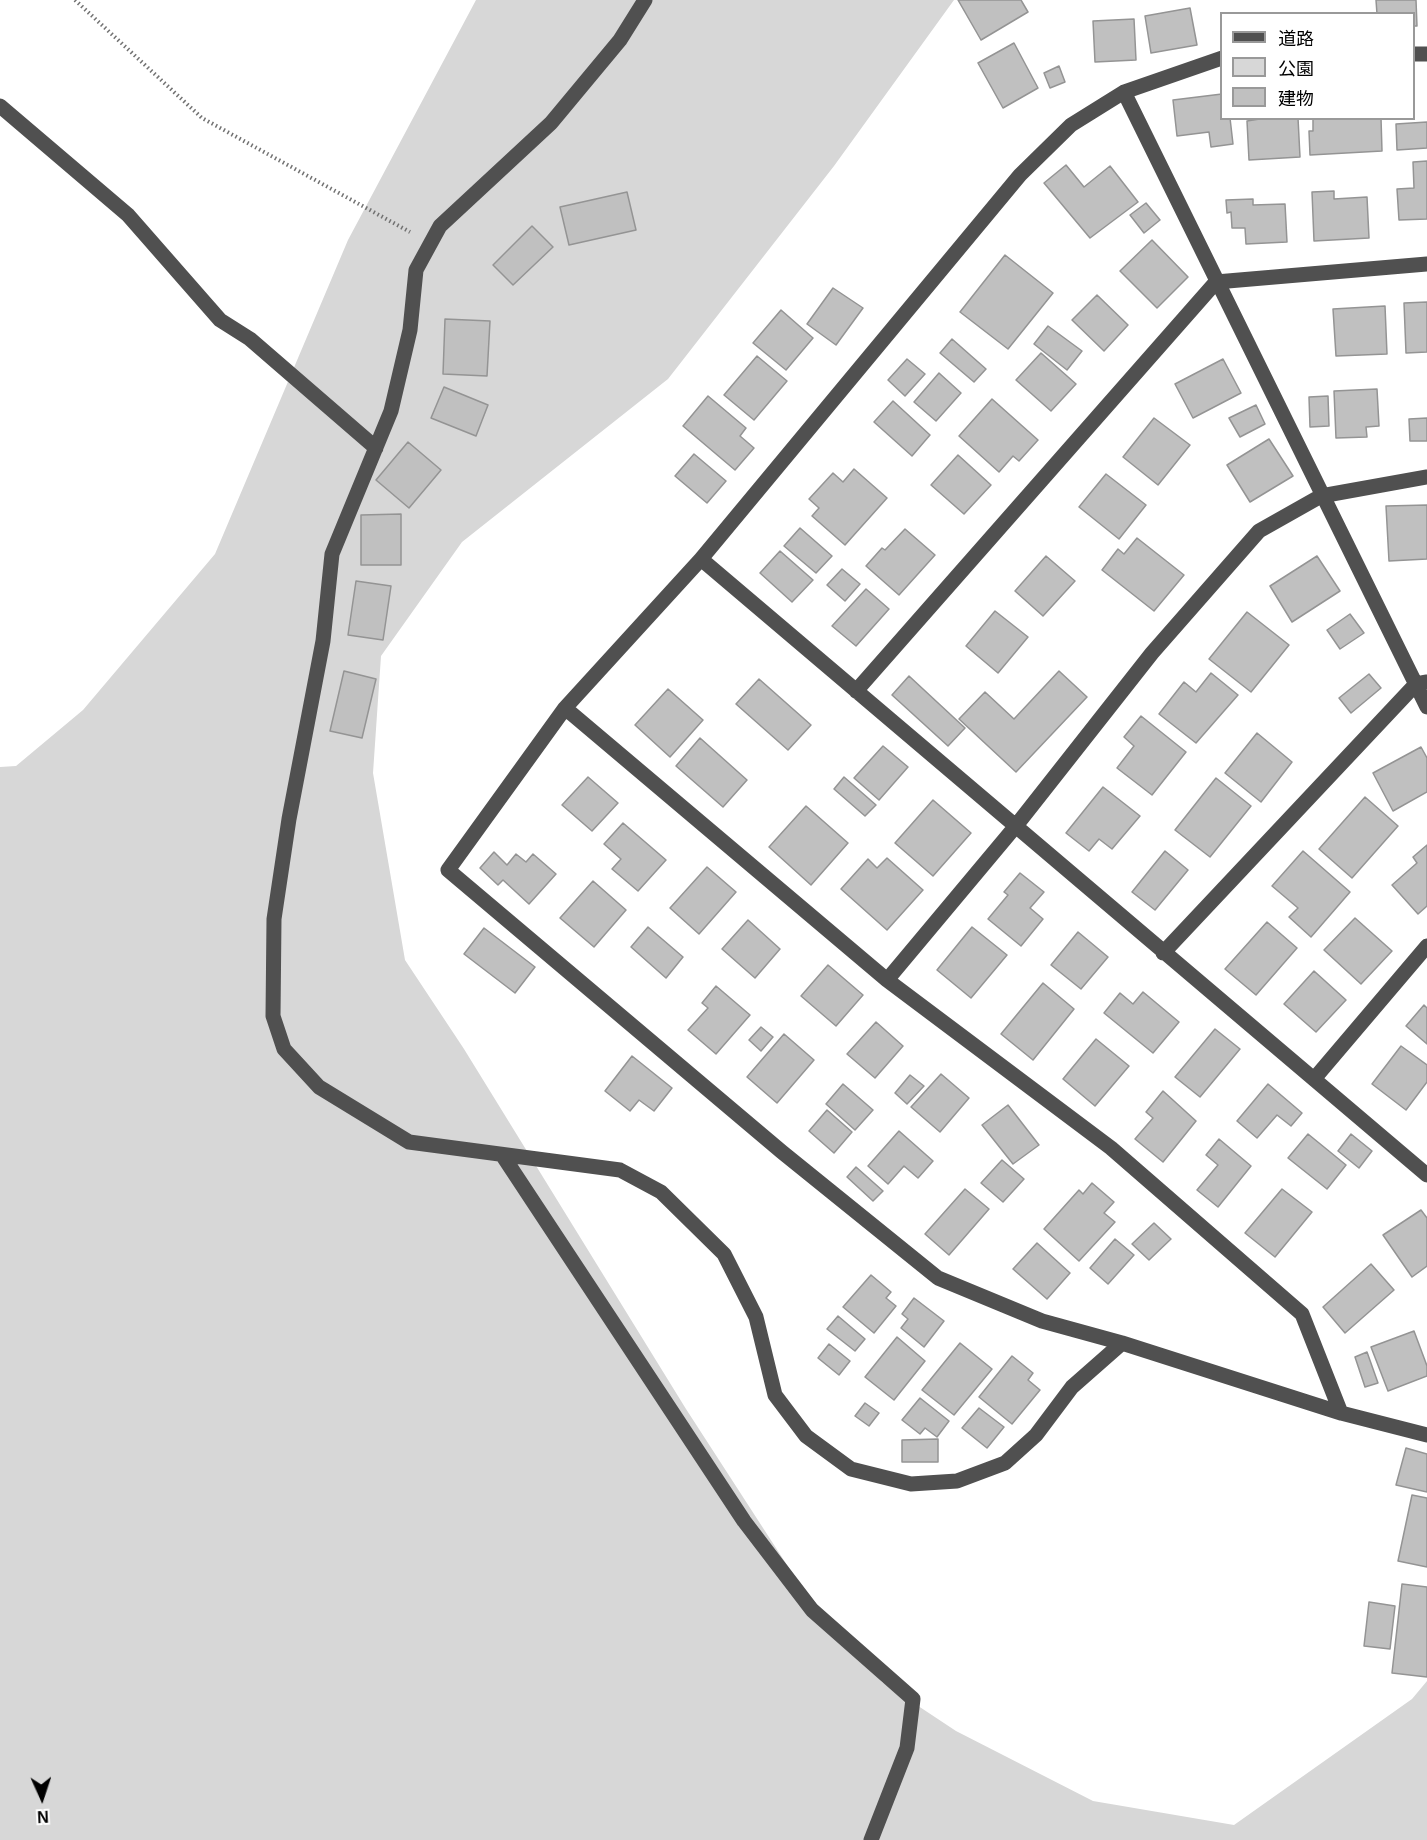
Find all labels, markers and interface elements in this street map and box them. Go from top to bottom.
legend [1220,12,1415,120]
text: 道路 [1278,29,1314,49]
text: 公園 [1278,59,1314,79]
text: 建物 [1278,89,1314,109]
north arrow [12,1768,72,1828]
text: N [37,1808,49,1825]

